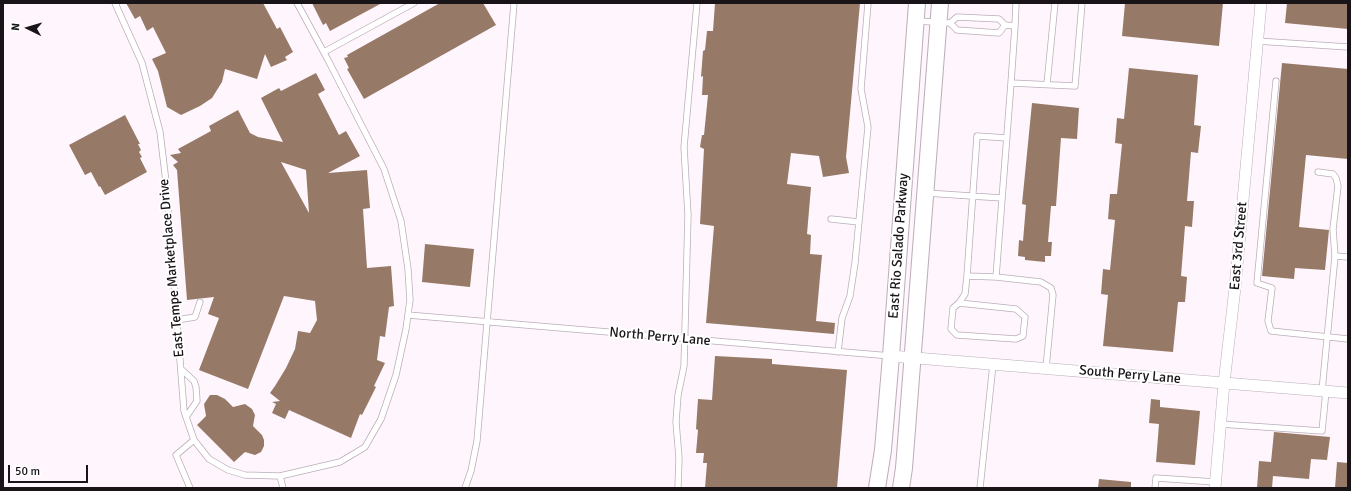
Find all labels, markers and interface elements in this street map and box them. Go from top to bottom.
north arrow [8,8,48,48]
text: N [9,23,22,31]
street label: East Rio Salado Parkway [886,173,912,319]
street label: East Tempe Marketplace Drive [156,178,188,358]
street label: East 3rd Street [1227,201,1251,291]
street label: North Perry Lane [609,324,711,350]
street label: South Perry Lane [1078,362,1182,388]
scale bar [10,457,90,483]
text: 50 m [15,464,40,479]

